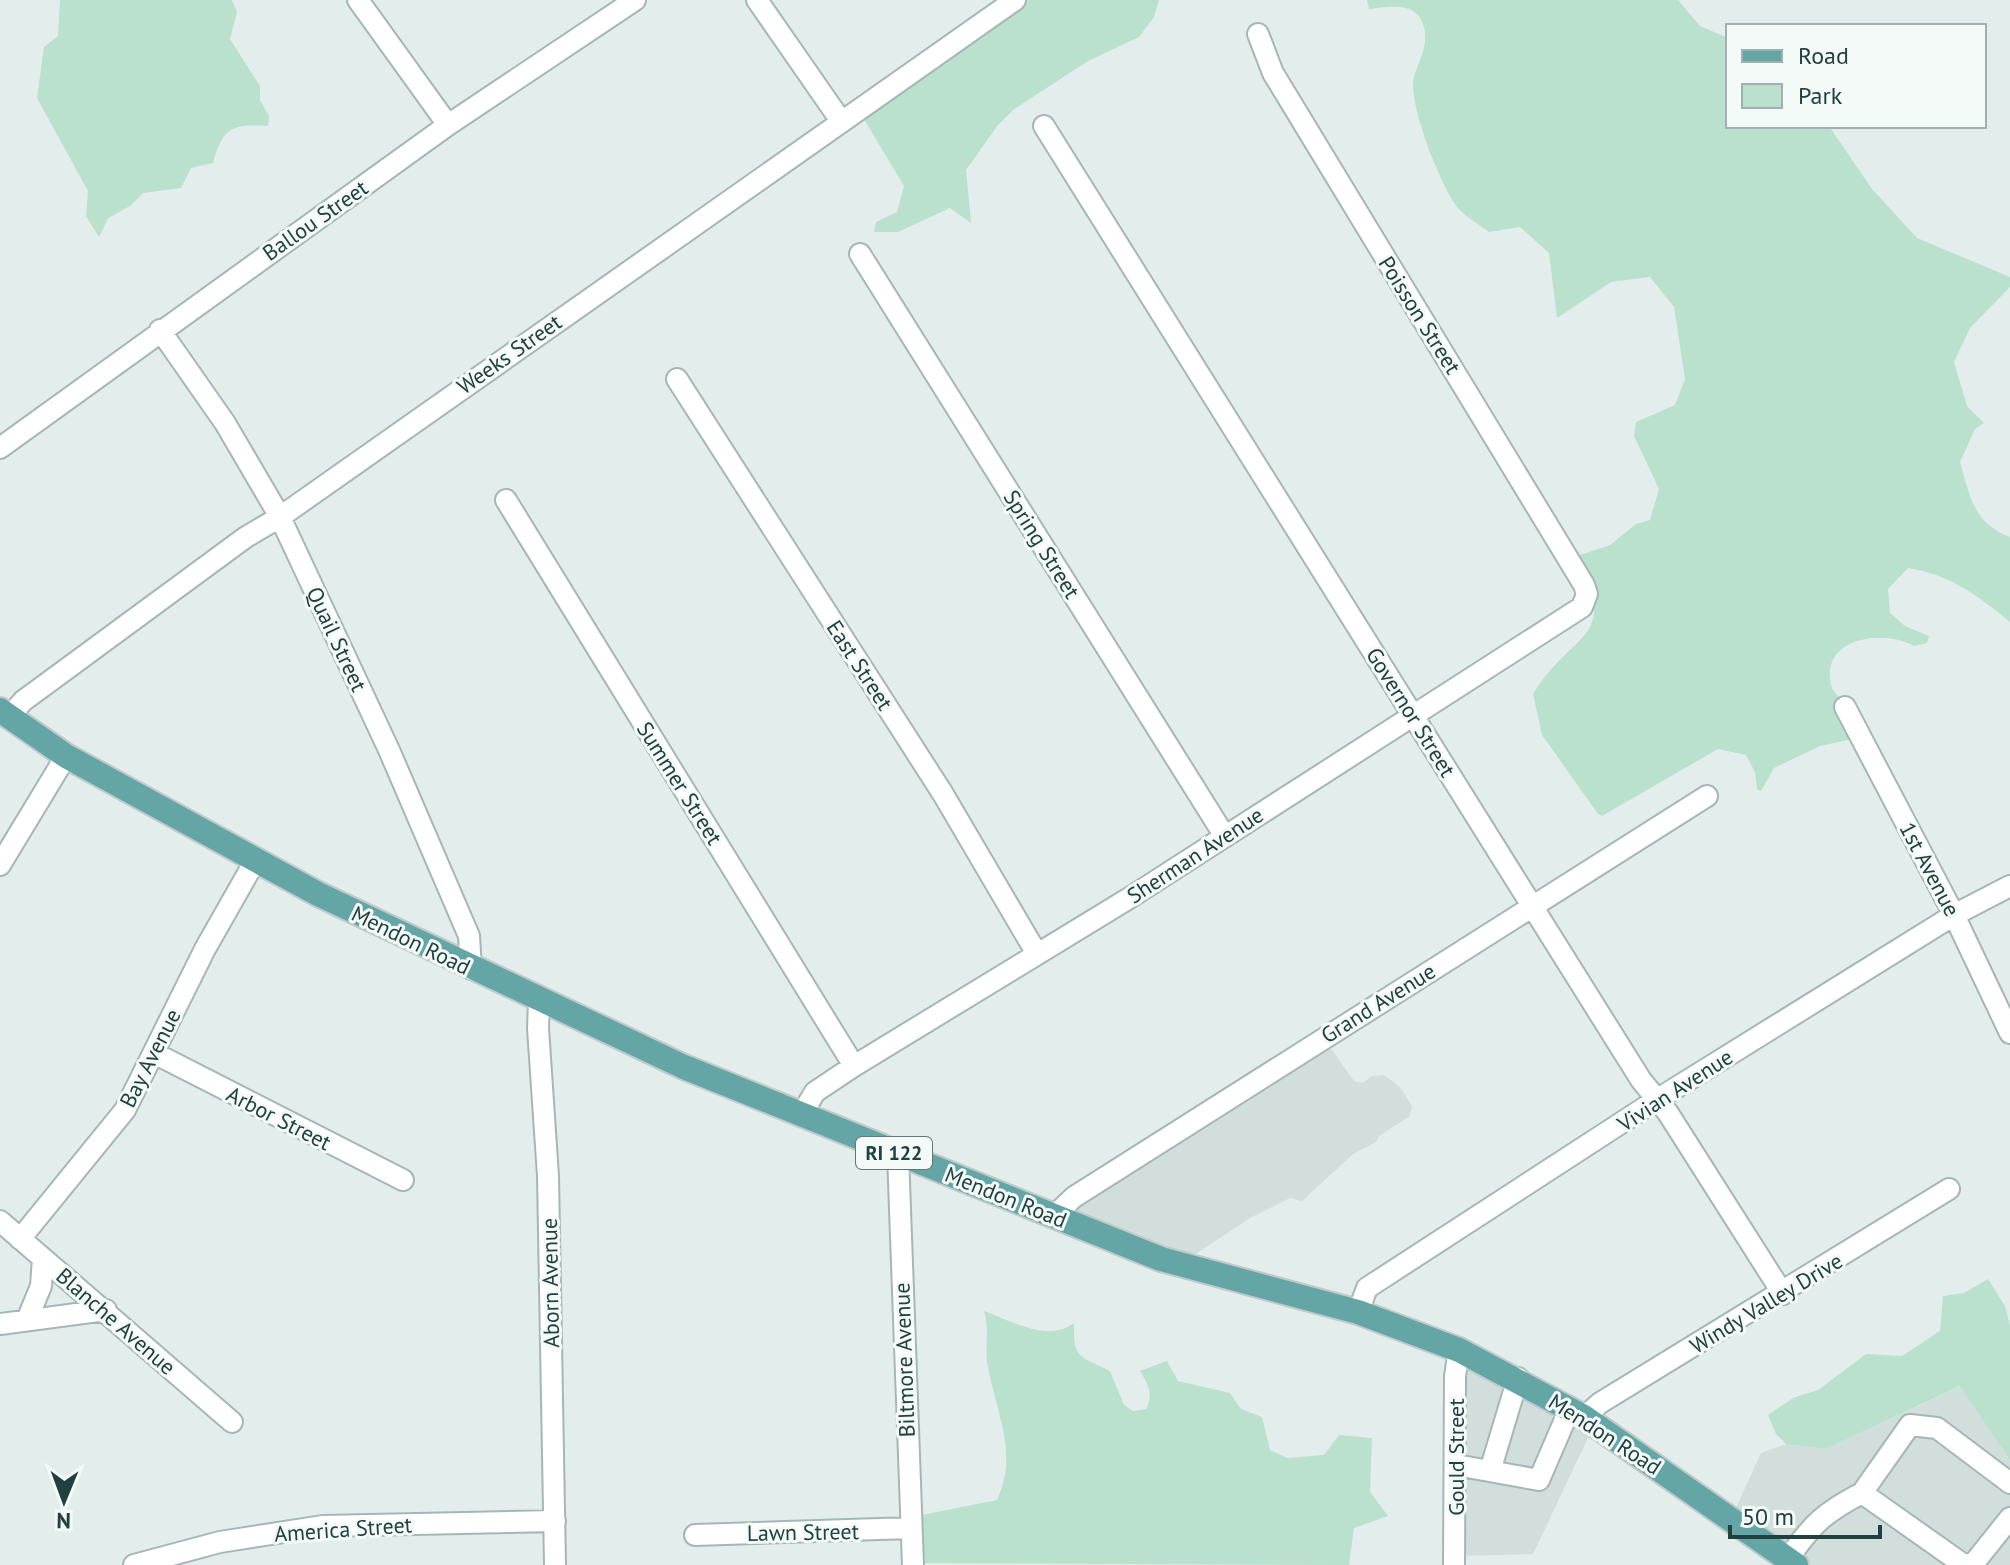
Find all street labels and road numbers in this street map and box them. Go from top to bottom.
street label: Ballou Street [257,173,374,267]
street label: Poisson Street [1373,251,1468,380]
street label: Weeks Street [451,307,567,400]
street label: Spring Street [998,484,1087,604]
street label: Quail Street [301,582,374,696]
street label: East Street [821,615,900,716]
street label: Governor Street [1360,642,1462,782]
street label: Summer Street [631,716,729,850]
street label: Sherman Avenue [1122,800,1268,910]
street label: 1st Avenue [1894,817,1966,921]
street label: Mendon Road [347,899,475,981]
street label: Grand Avenue [1316,957,1440,1049]
street label: Bay Avenue [113,1004,187,1112]
street label: Vivian Avenue [1611,1042,1738,1138]
street label: Arbor Street [222,1080,336,1156]
road number: RI 122 [856,1137,932,1169]
street label: Mendon Road [941,1160,1071,1234]
street label: Aborn Avenue [535,1218,565,1348]
street label: Windy Valley Drive [1685,1246,1847,1360]
street label: Blanche Avenue [51,1261,181,1381]
street label: Biltmore Avenue [887,1282,921,1438]
street label: Mendon Road [1543,1387,1667,1481]
street label: Gould Street [1442,1398,1470,1516]
street label: America Street [273,1510,413,1548]
street label: Lawn Street [747,1517,860,1547]

